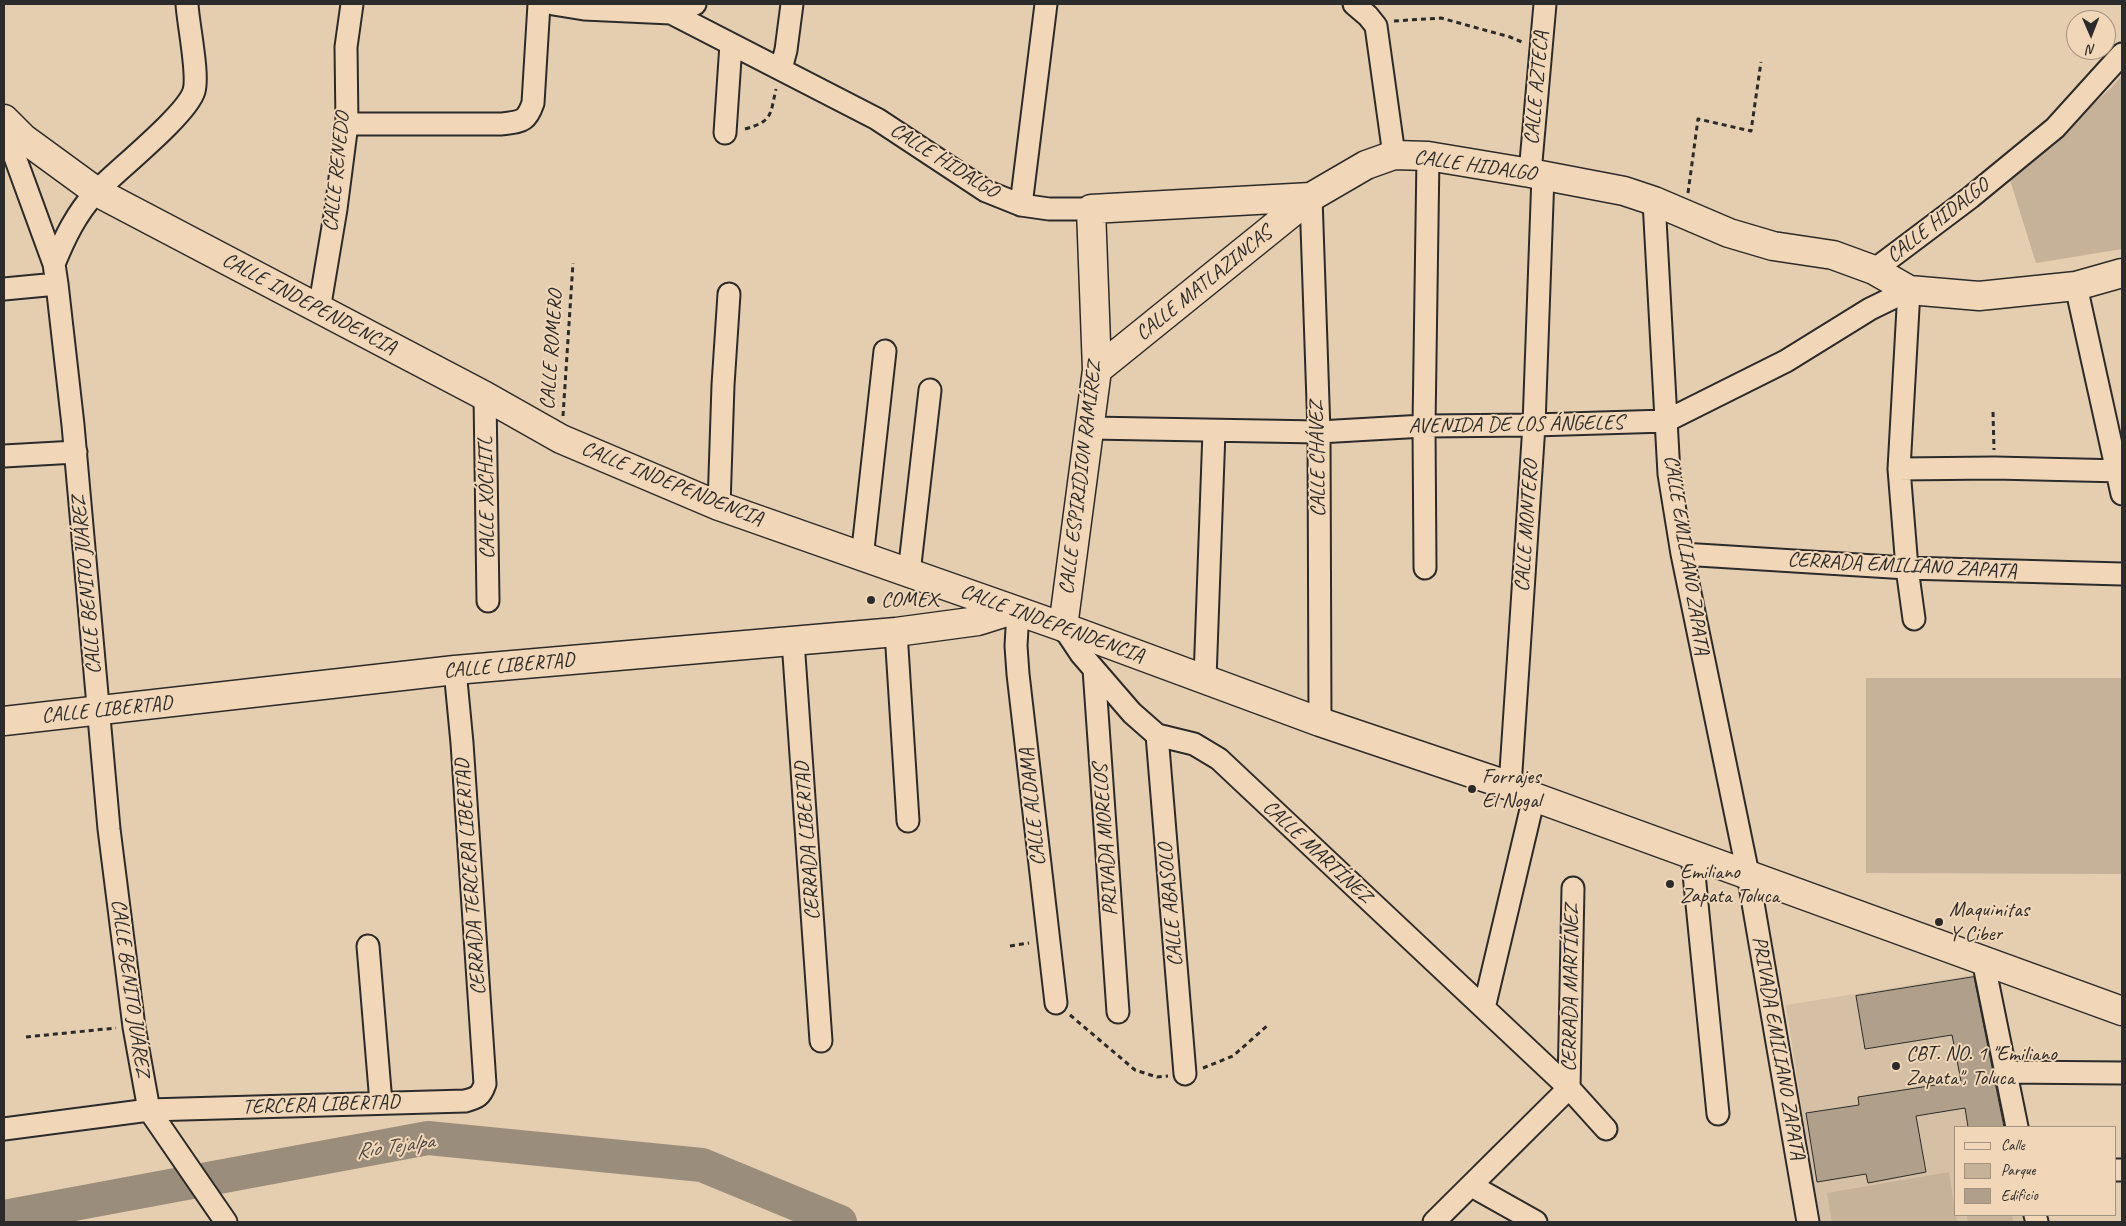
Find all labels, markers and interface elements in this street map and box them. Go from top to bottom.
north arrow [2066,10,2116,60]
street label: CALLE AZTECA [1519,30,1555,146]
text: N [2087,41,2096,58]
street label: CALLE RENEDO [318,111,356,233]
street label: CALLE HIDALGO [885,118,1003,204]
street label: CALLE HIDALGO [1412,145,1538,187]
street label: CALLE HIDALGO [1882,173,1994,269]
street label: CALLE MATLAZINCAS [1131,221,1277,347]
street label: CALLE INDEPENDENCIA [218,247,400,361]
street label: CALLE ROMERO [535,289,569,411]
street label: CALLE ESPIRIDION RAMÍREZ [1054,360,1108,596]
street label: CALLE CHÁVEZ [1304,401,1332,517]
street label: AVENIDA DE LOS ÁNGELES [1408,411,1624,439]
street label: CALLE INDEPENDENCIA [578,436,766,532]
street label: CALLE XÓCHITL [473,437,501,559]
street label: CALLE EMILIANO ZAPATA [1658,453,1714,657]
street label: CALLE MONTERO [1510,459,1544,593]
street label: CALLE BENITO JUÁREZ [67,495,107,675]
street label: CERRADA EMILIANO ZAPATA [1787,547,2017,585]
street label: CALLE INDEPENDENCIA [957,579,1147,669]
place label: COMEX [881,587,938,613]
marker: COMEX [865,594,877,606]
street label: CALLE LIBERTAD [443,648,575,684]
street label: CALLE LIBERTAD [40,691,174,729]
street label: CALLE ALDAMA [1014,747,1052,867]
street label: CERRADA TERCERA LIBERTAD [450,758,492,996]
street label: CERRADA LIBERTAD [790,761,826,921]
street label: PRIVADA MORELOS [1088,763,1124,917]
place label: Forrajes El Nogal [1482,764,1541,814]
marker: Forrajes El Nogal [1466,783,1478,795]
street label: CALLE MARTÍNEZ [1257,795,1377,909]
street label: CALLE ABASOLO [1153,842,1189,968]
place label: Emiliano Zapata Toluca [1680,859,1779,909]
marker: Emiliano Zapata Toluca [1664,878,1676,890]
place label: Maquinitas Y Ciber [1949,897,2029,947]
street label: CALLE BENITO JUÁREZ [105,898,155,1078]
street label: CERRADA MARTÍNEZ [1557,904,1585,1072]
marker: Maquinitas Y Ciber [1933,916,1945,928]
street label: PRIVADA EMILIANO ZAPATA [1746,934,1810,1162]
place label: CBT. NO. 1 "Emiliano Zapata", Toluca [1906,1041,2057,1091]
marker: CBT. NO. 1 "Emiliano Zapata", Toluca [1890,1060,1902,1072]
street label: TERCERA LIBERTAD [242,1090,400,1120]
legend [1954,1126,2116,1216]
water label: Río Tejalpa [354,1128,436,1166]
text: Calle [2001,1136,2025,1155]
text: Parque [2001,1161,2035,1180]
text: Edificio [2001,1186,2038,1205]

